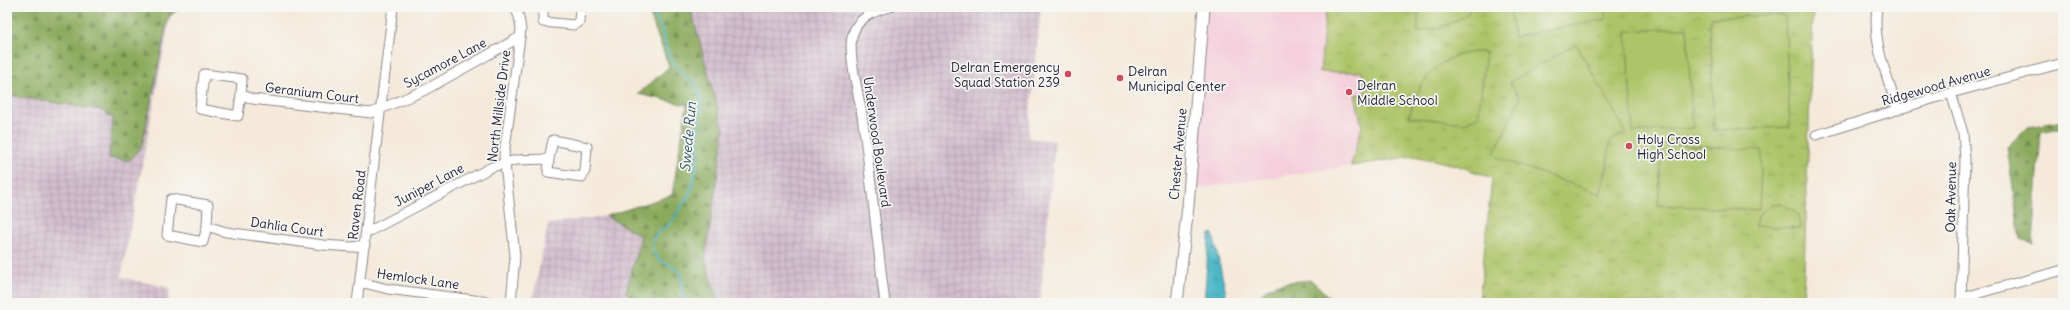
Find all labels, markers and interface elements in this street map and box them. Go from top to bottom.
street label: Sycamore Lane [401,34,489,92]
street label: North Millside Drive [484,49,514,163]
place label: Delran Emergency Squad Station 239 [951,59,1060,91]
street label: Ridgewood Avenue [1880,62,1992,110]
place label: Delran Municipal Center [1128,63,1227,95]
marker: Delran Emergency Squad Station 239 [1063,69,1073,79]
marker: Delran Municipal Center [1115,73,1125,83]
street label: Underwood Boulevard [859,76,895,209]
place label: Delran Middle School [1357,77,1438,109]
street label: Geranium Court [264,79,361,107]
marker: Delran Middle School [1344,87,1354,97]
water label: Swede Run [676,100,700,173]
street label: Chester Avenue [1166,107,1190,201]
place label: Holy Cross High School [1637,131,1706,163]
marker: Holy Cross High School [1624,141,1634,151]
street label: Juniper Lane [391,160,467,210]
street label: Oak Avenue [1942,161,1960,233]
street label: Raven Road [344,169,370,241]
street label: Dahlia Court [249,213,325,241]
street label: Hemlock Lane [376,265,460,293]

